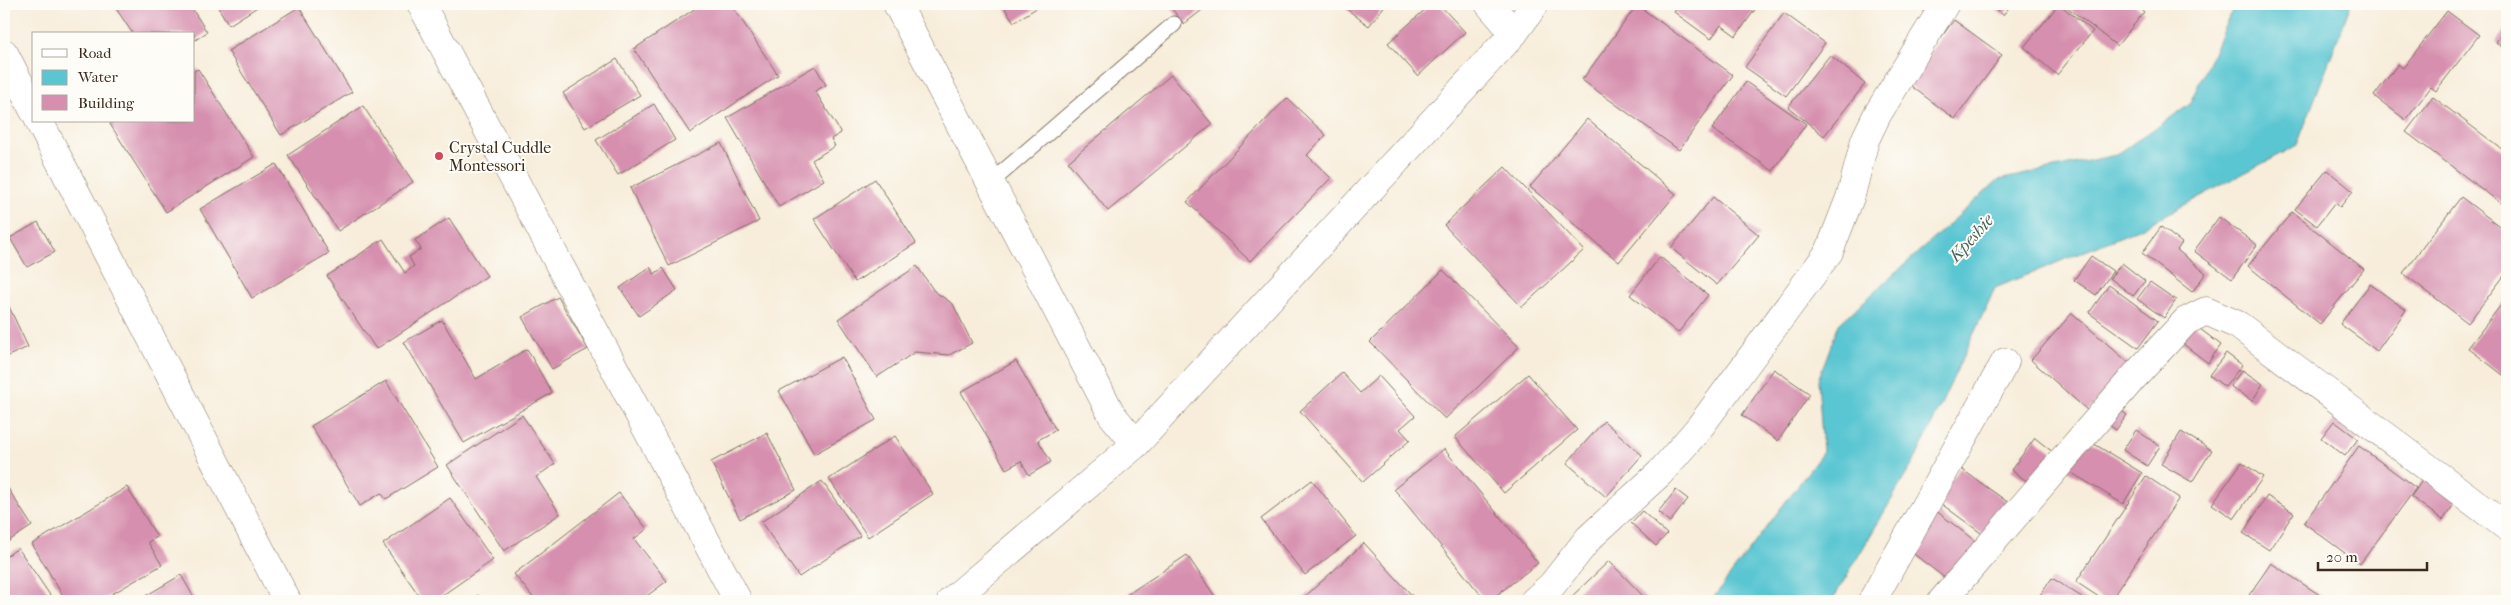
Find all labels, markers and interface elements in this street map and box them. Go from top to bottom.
legend [32,32,195,122]
text: Road [78,44,112,62]
text: Water [77,68,118,86]
text: Building [78,94,135,112]
place label: Crystal Cuddle Montessori [449,138,551,175]
marker: Crystal Cuddle Montessori [433,150,445,162]
water label: Kpeshie [1943,210,1999,268]
scale bar [2318,540,2427,572]
text: 20 m [2326,548,2358,566]

